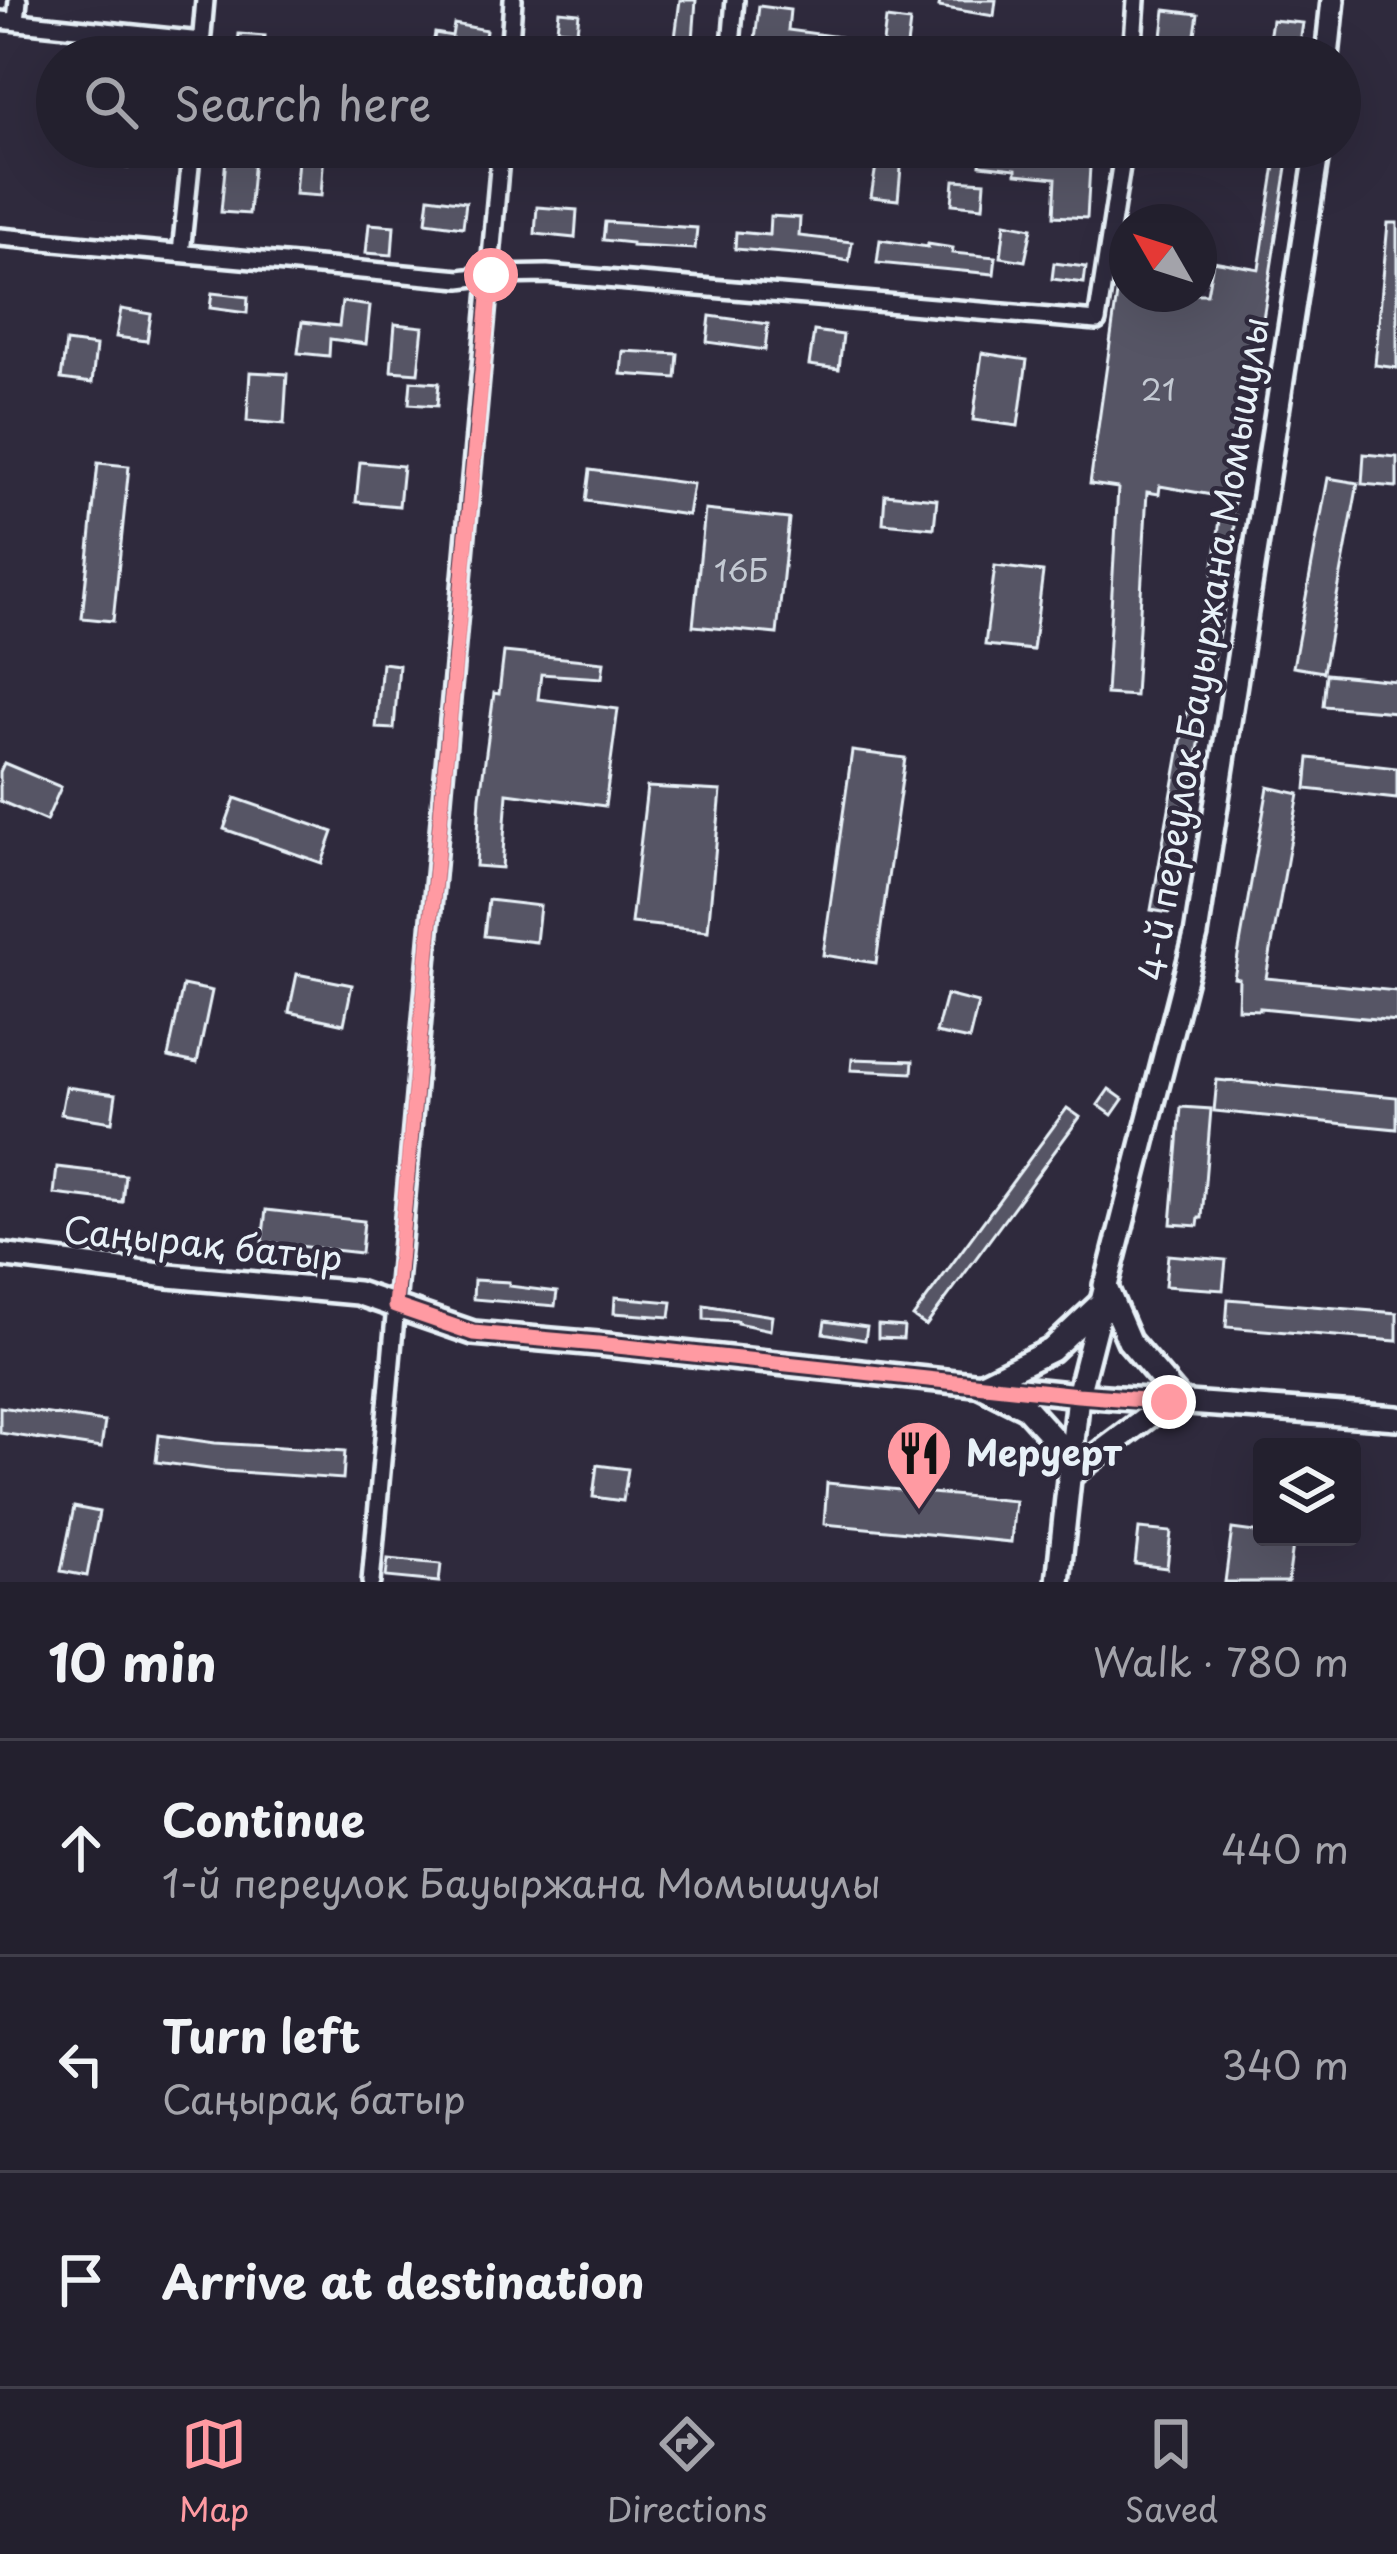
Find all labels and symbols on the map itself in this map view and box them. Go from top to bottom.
north arrow [1109,204,1217,312]
route start [464,248,518,302]
street label: 4-й переулок Бауыржана Момышулы [1123,313,1281,984]
house number: 21 [1141,366,1175,411]
house number: 16Б [714,547,768,592]
street label: Саңырақ батыр [61,1201,345,1284]
route end [1142,1375,1196,1429]
restaurant icon: Меруерт [884,1418,954,1512]
place label: Меруерт [966,1424,1123,1478]

